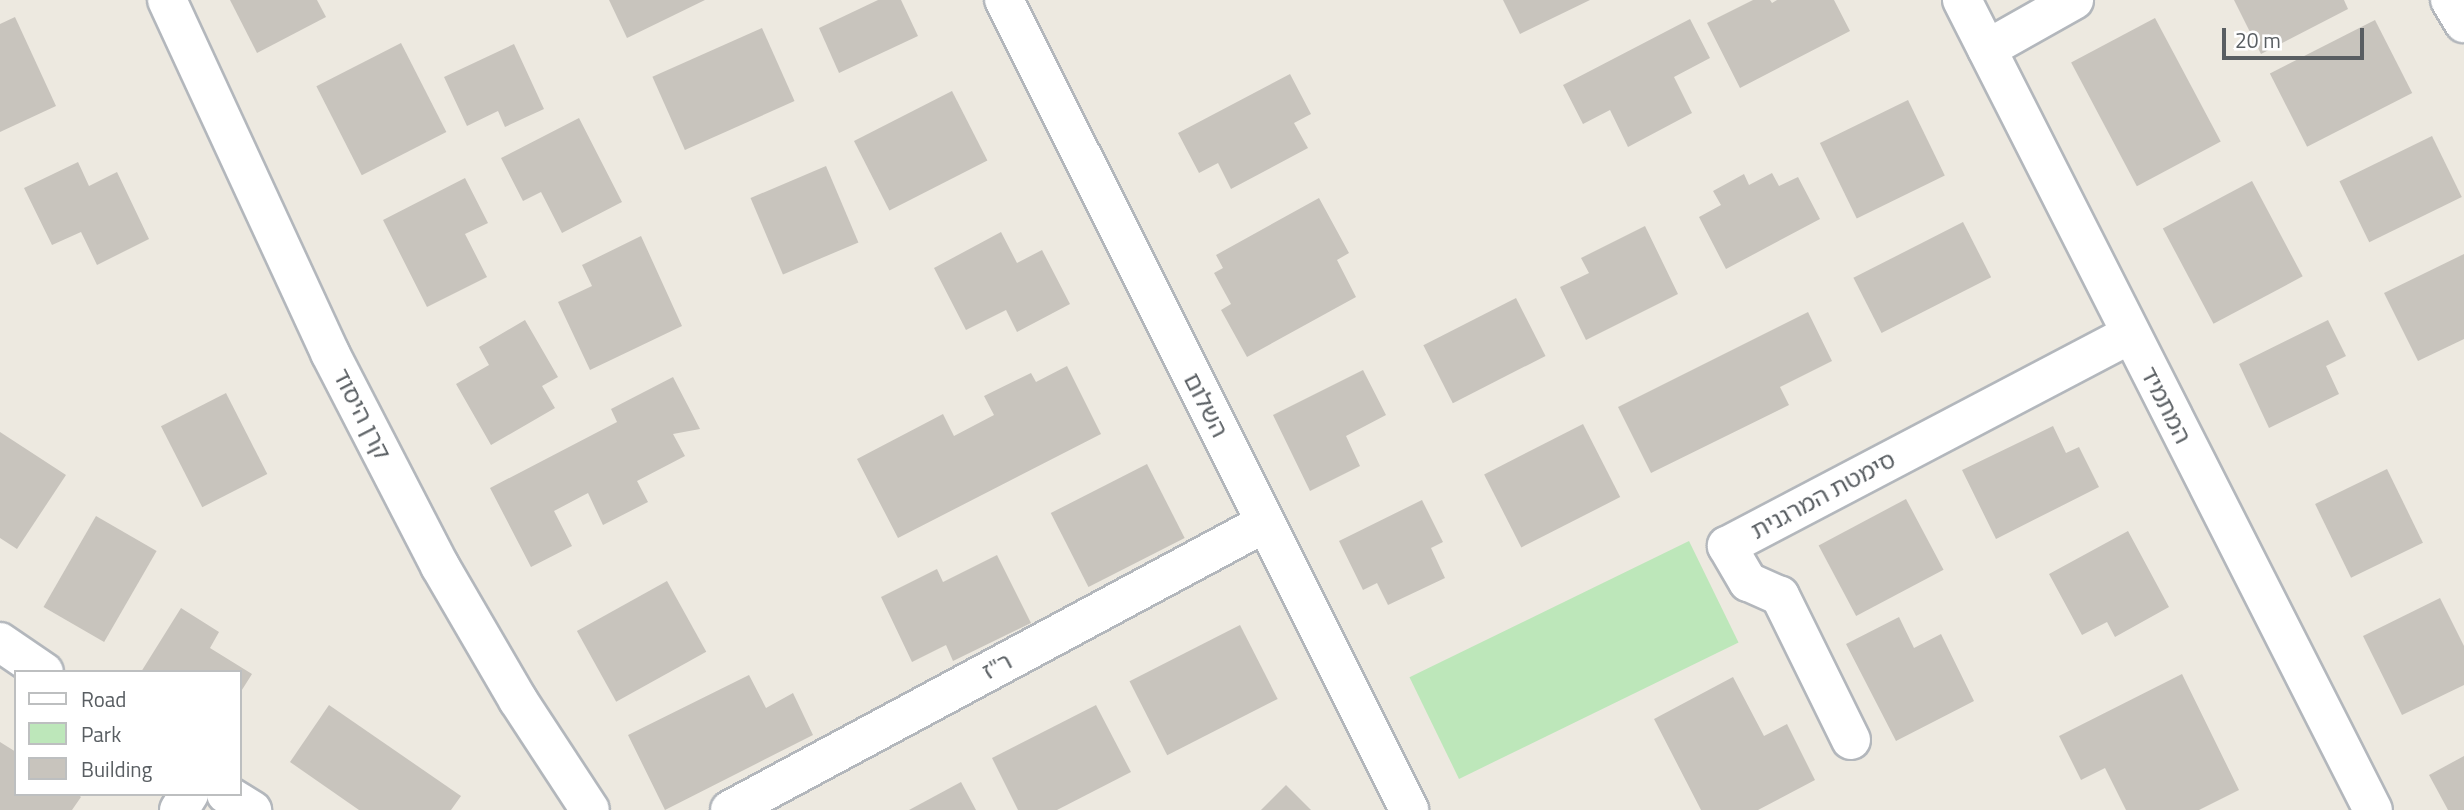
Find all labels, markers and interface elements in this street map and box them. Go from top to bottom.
scale bar [2226,14,2368,58]
text: 20 m [2235,24,2281,56]
street label: המתמיד [2134,362,2198,448]
street label: קרן היסוד [327,364,397,464]
street label: השלום [1178,368,1234,442]
street label: סימטת המרגנית [1746,445,1900,545]
street label: ר"ז [977,646,1017,686]
legend [14,670,242,796]
text: Road [81,683,126,715]
text: Park [81,718,121,750]
text: Building [81,753,152,785]

